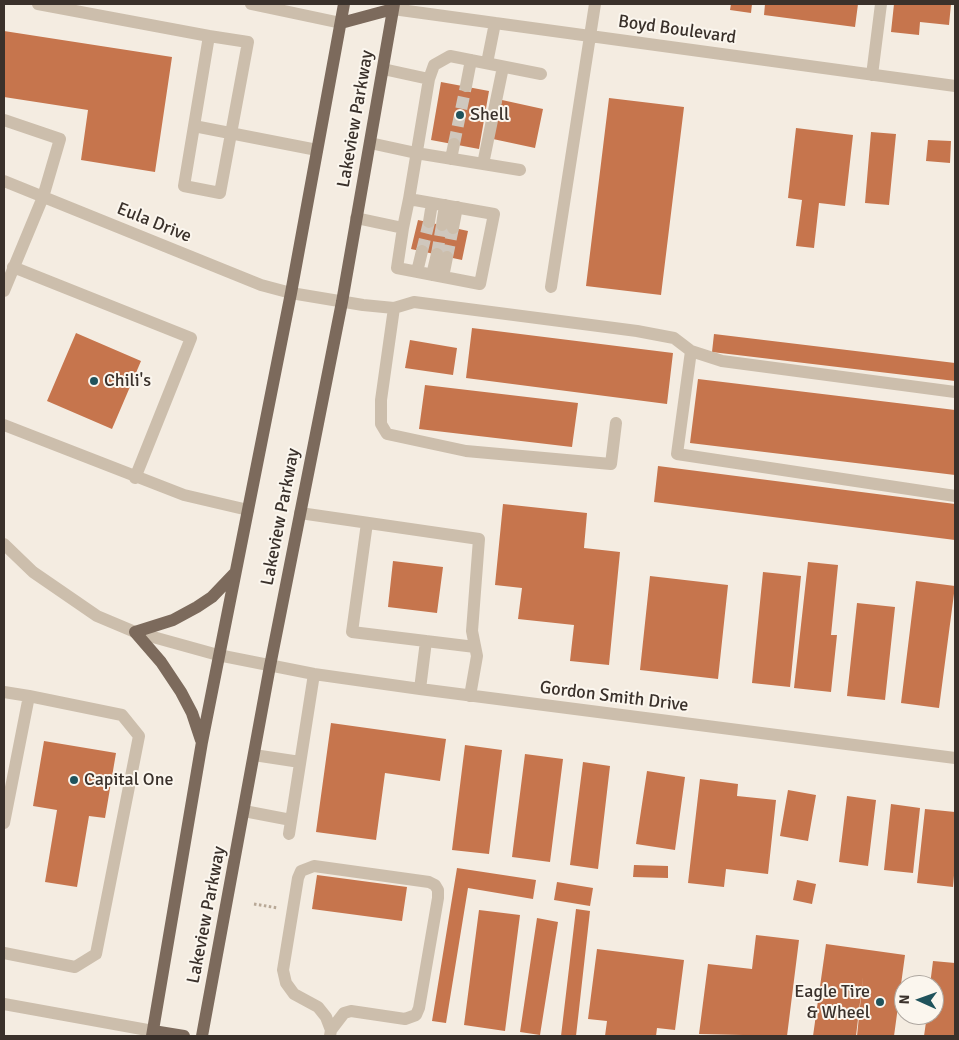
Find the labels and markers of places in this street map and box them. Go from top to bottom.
place label: Shell [470,104,509,126]
marker: Shell [454,109,466,121]
place label: Chili's [104,370,151,392]
marker: Chili's [88,375,100,387]
place label: Capital One [84,769,174,791]
marker: Capital One [68,774,80,786]
place label: Eagle Tire & Wheel [794,981,870,1024]
marker: Eagle Tire & Wheel [874,996,886,1008]

